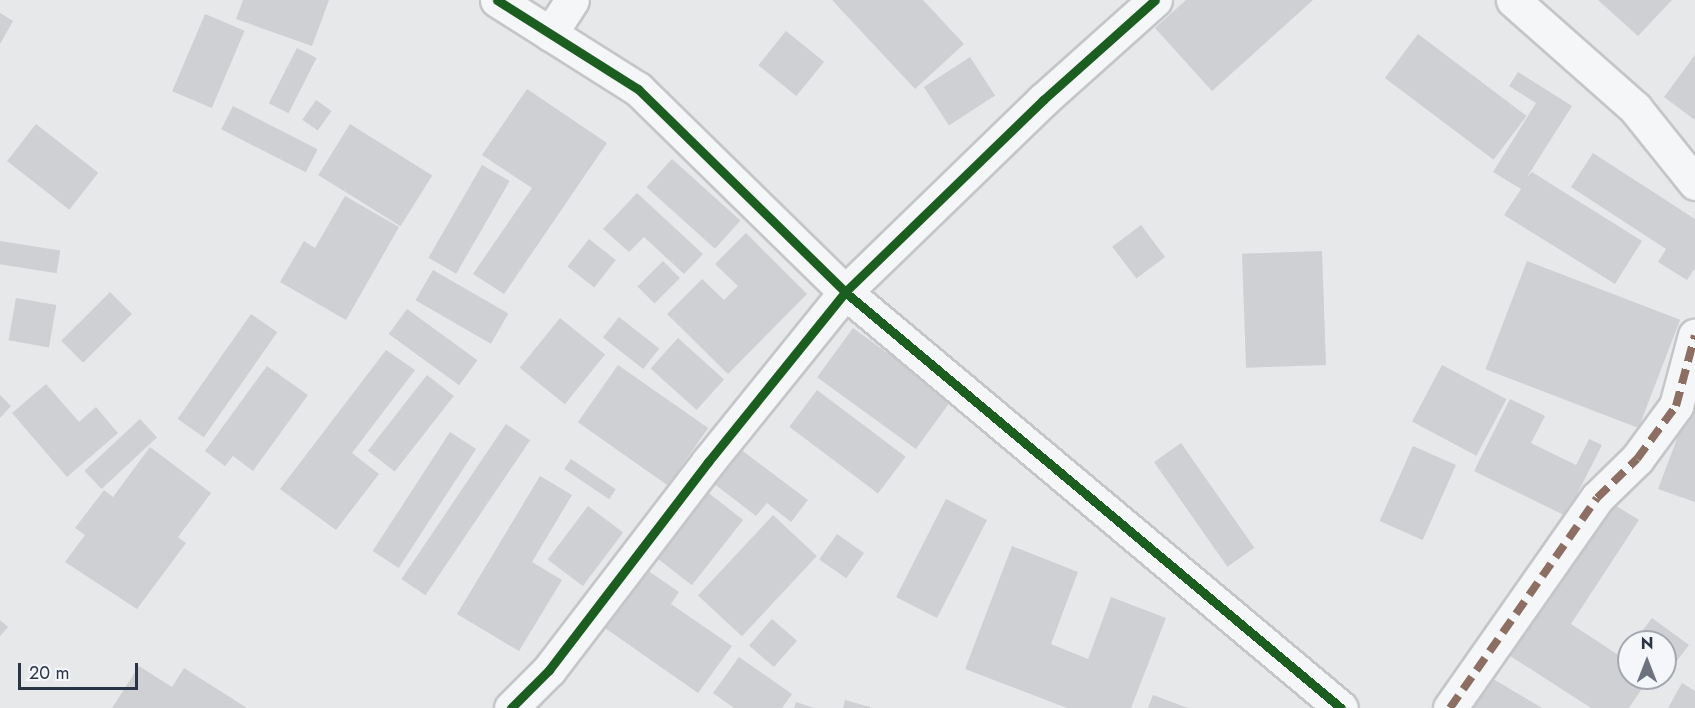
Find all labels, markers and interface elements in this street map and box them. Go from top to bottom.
north arrow [1617,630,1677,690]
text: N [1641,632,1653,655]
scale bar [21,651,141,689]
text: 20 m [29,660,69,686]

